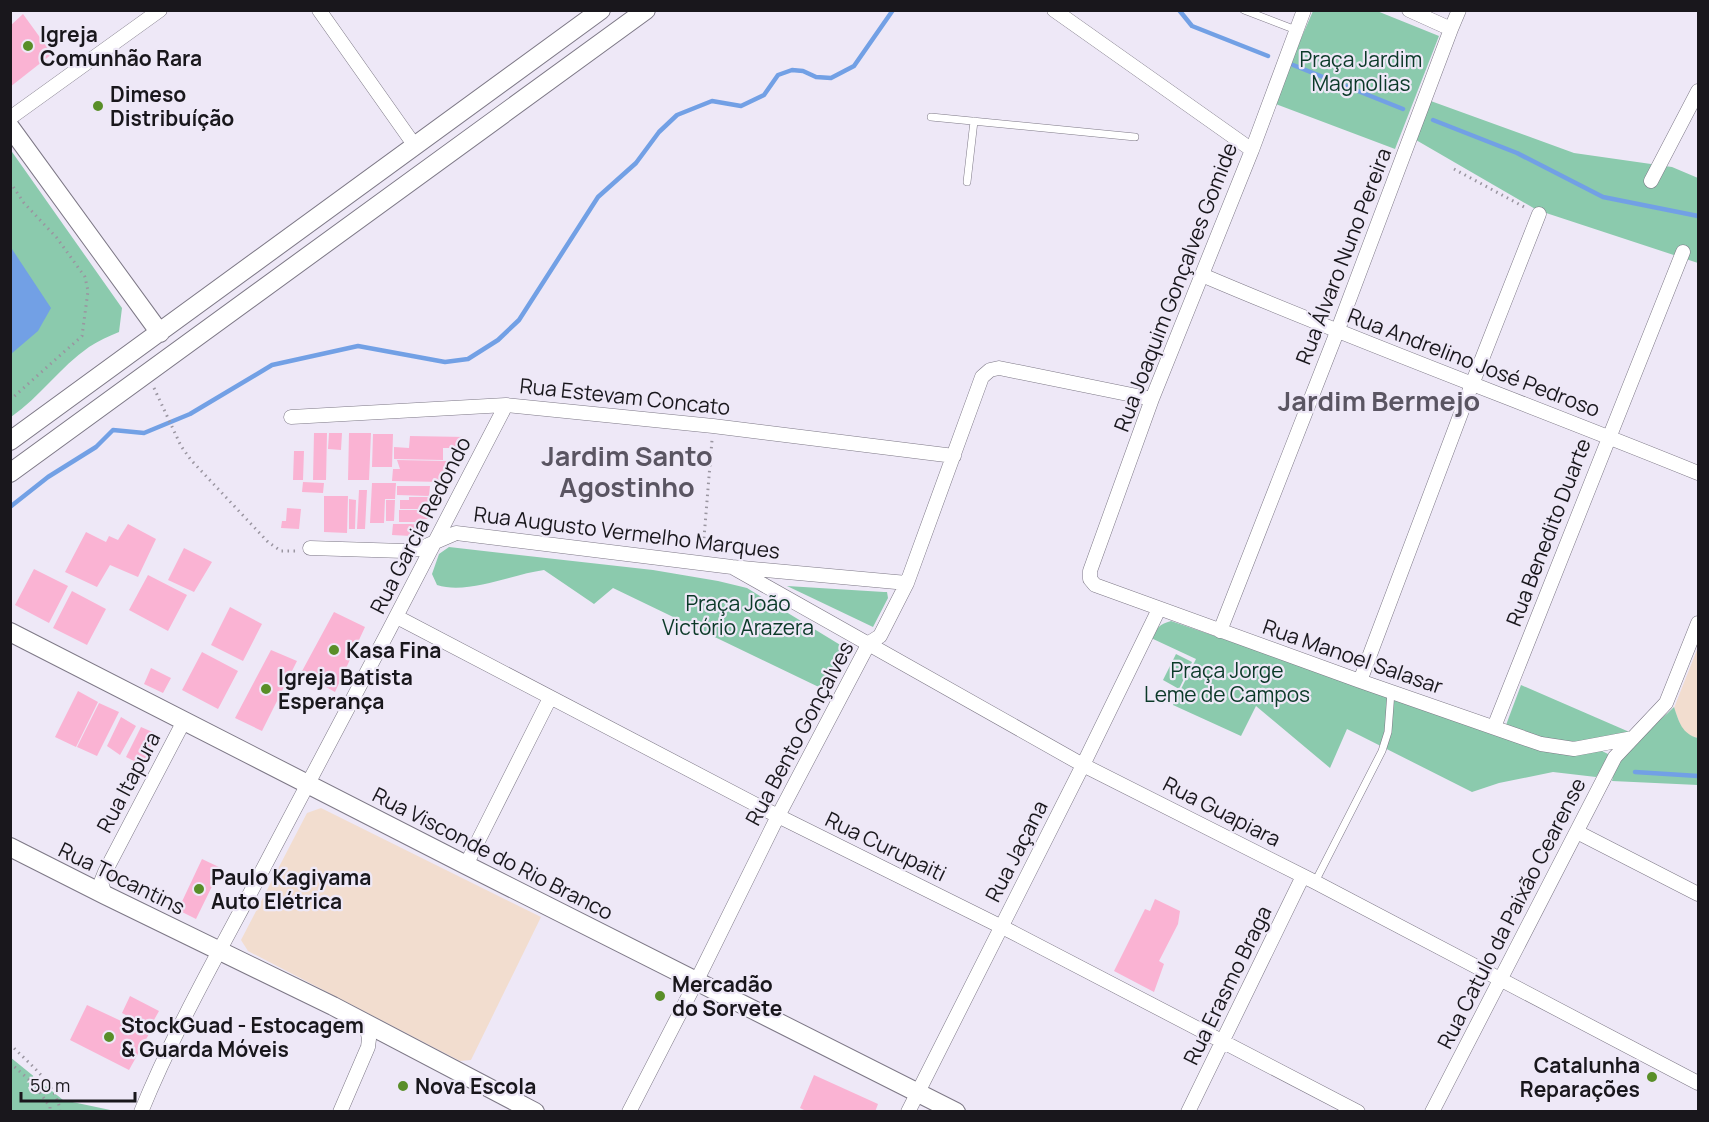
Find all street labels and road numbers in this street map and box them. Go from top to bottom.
street label: Rua Joaquim Gonçalves Gomide [1107,138,1243,436]
street label: Rua Álvaro Nuno Pereira [1289,144,1397,368]
street label: Rua Andrelino José Pedroso [1344,301,1604,423]
street label: Rua Estevam Concato [518,371,732,421]
street label: Rua Garcia Redondo [363,432,477,618]
street label: Rua Benedito Duarte [1499,434,1597,630]
street label: Rua Augusto Vermelho Marques [472,499,782,565]
street label: Rua Manoel Salasar [1259,612,1447,700]
street label: Rua Bento Gonçalves [739,636,859,830]
street label: Rua Itapura [90,727,166,837]
street label: Rua Guapiara [1158,769,1286,853]
street label: Rua Catulo da Paixão Cearense [1430,773,1592,1053]
street label: Rua Visconde do Rio Branco [368,780,618,926]
street label: Rua Jaçana [978,795,1054,907]
street label: Rua Curupaiti [821,805,951,887]
street label: Rua Tocantins [54,835,190,921]
street label: Rua Erasmo Braga [1176,901,1278,1069]

